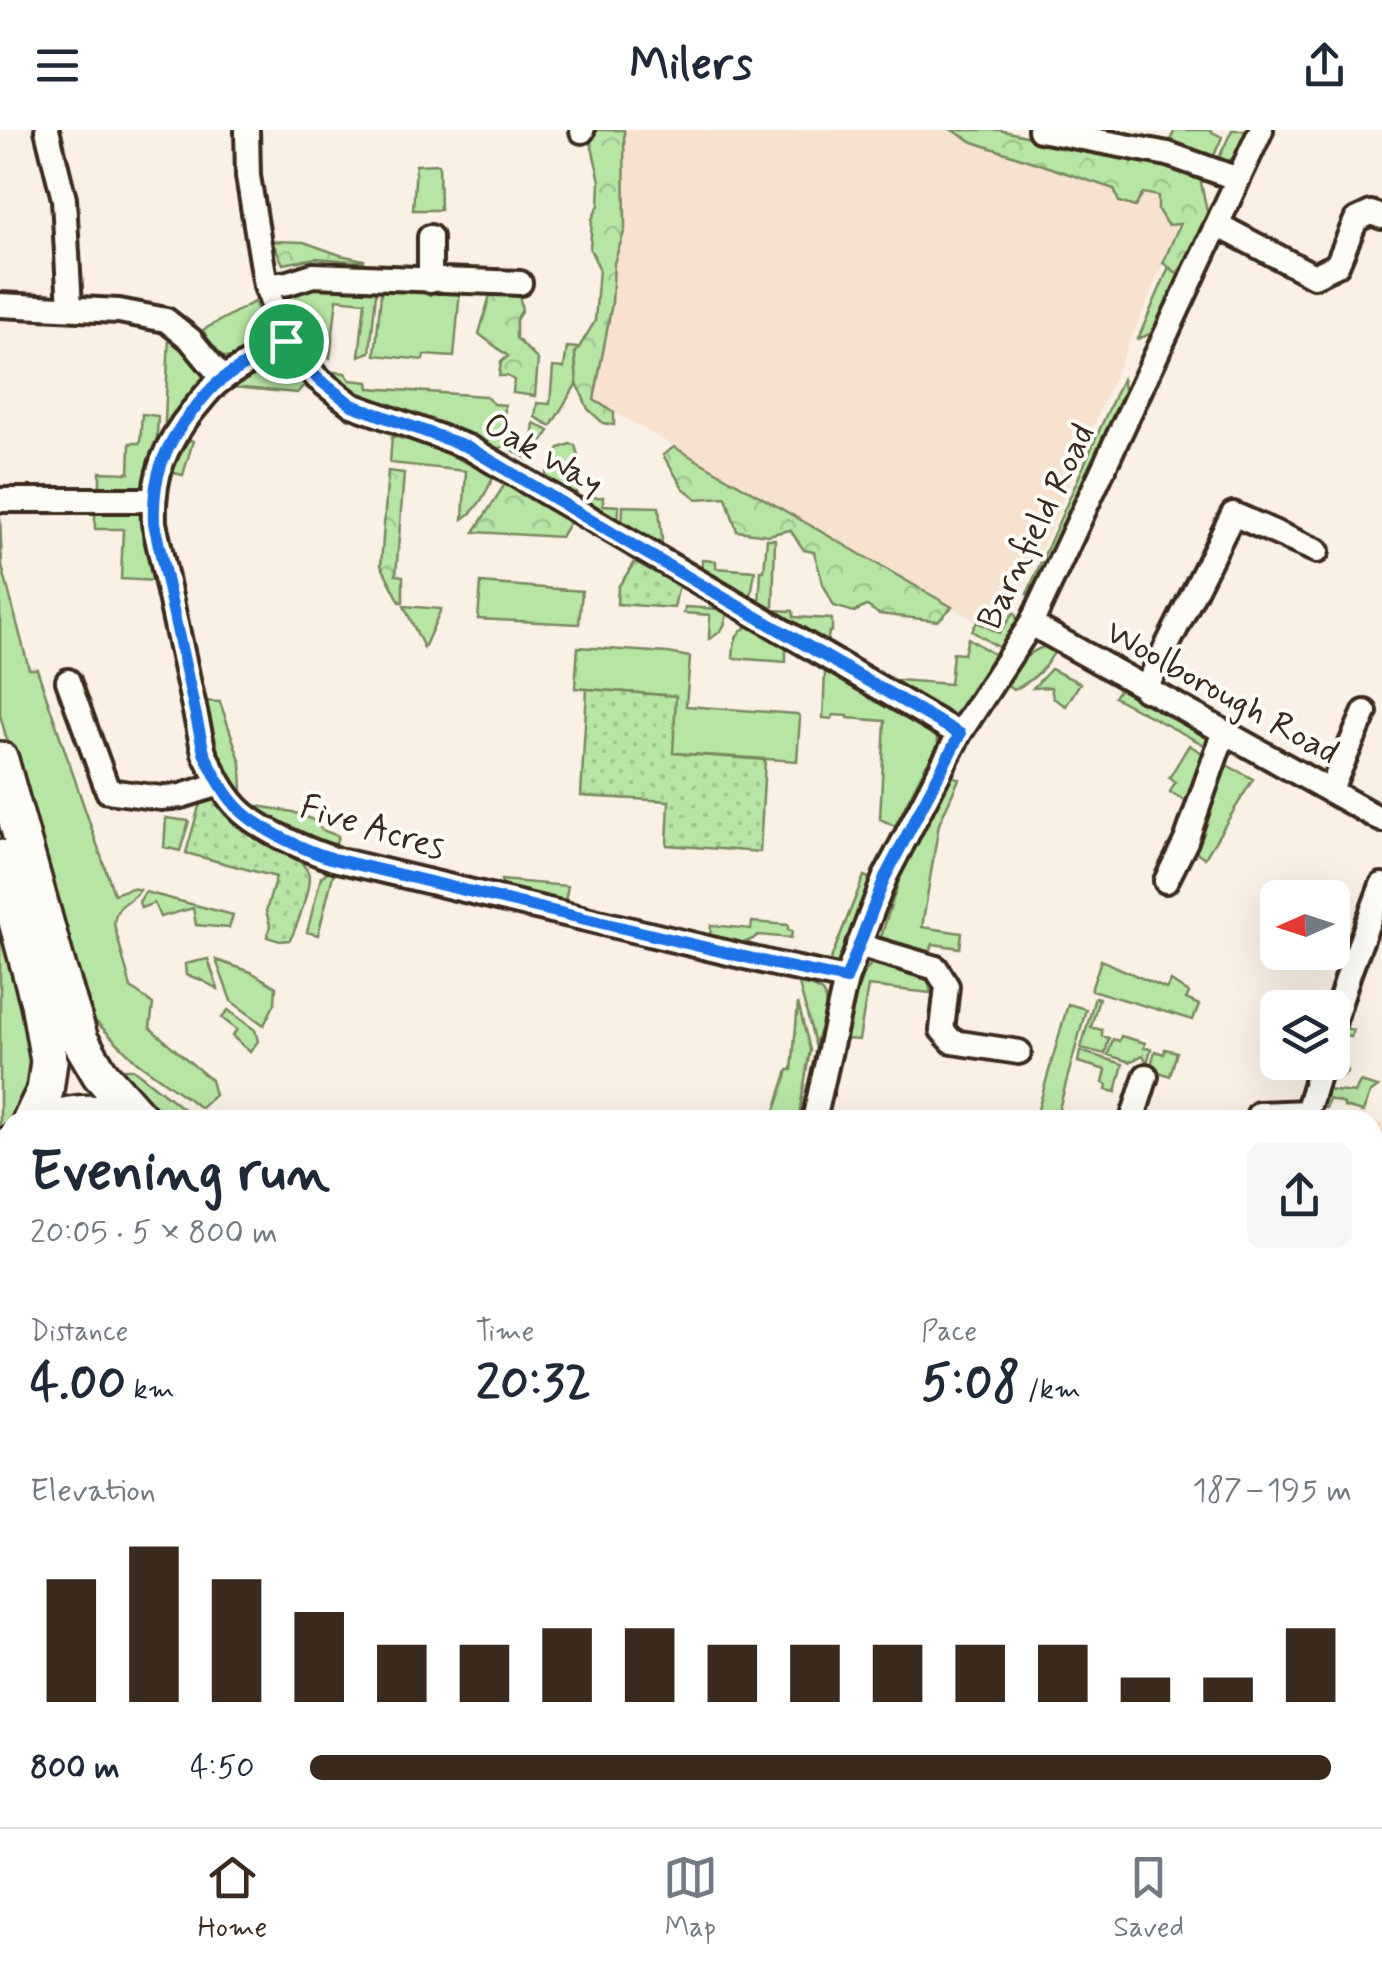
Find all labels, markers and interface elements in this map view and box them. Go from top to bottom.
text: Milers [629,36,753,95]
icon: menu [30,38,85,93]
icon: share [1297,38,1352,93]
pin [244,299,329,384]
icon: arrive [259,314,314,369]
street label: Oak Way [475,402,611,507]
street label: Barnfield Road [967,416,1106,637]
street label: Woolborough Road [1097,610,1347,776]
street label: Five Acres [295,784,450,872]
north arrow [1260,880,1350,970]
map controls [1260,880,1350,1080]
button: layers [1260,990,1350,1080]
text: Evening run [30,1138,330,1210]
button: share [1247,1143,1352,1248]
text: 20:05 · 5 × 800 m [30,1212,278,1254]
text: Distance [30,1314,128,1351]
text: Time [476,1314,534,1351]
text: Pace [921,1314,977,1351]
text: 4.00 [30,1351,126,1417]
text: 20:32 [476,1351,591,1417]
text: 5:08 [921,1351,1020,1417]
text: km [126,1372,174,1409]
text: /km [1020,1372,1081,1409]
text: Elevation [30,1470,156,1512]
text: 187–195 m [1192,1470,1352,1512]
text: 800 m [30,1747,120,1789]
text: 4:50 [190,1747,255,1789]
tab: Home [198,1850,267,1947]
tab: Map [663,1850,718,1947]
tab: Saved [1113,1850,1184,1947]

